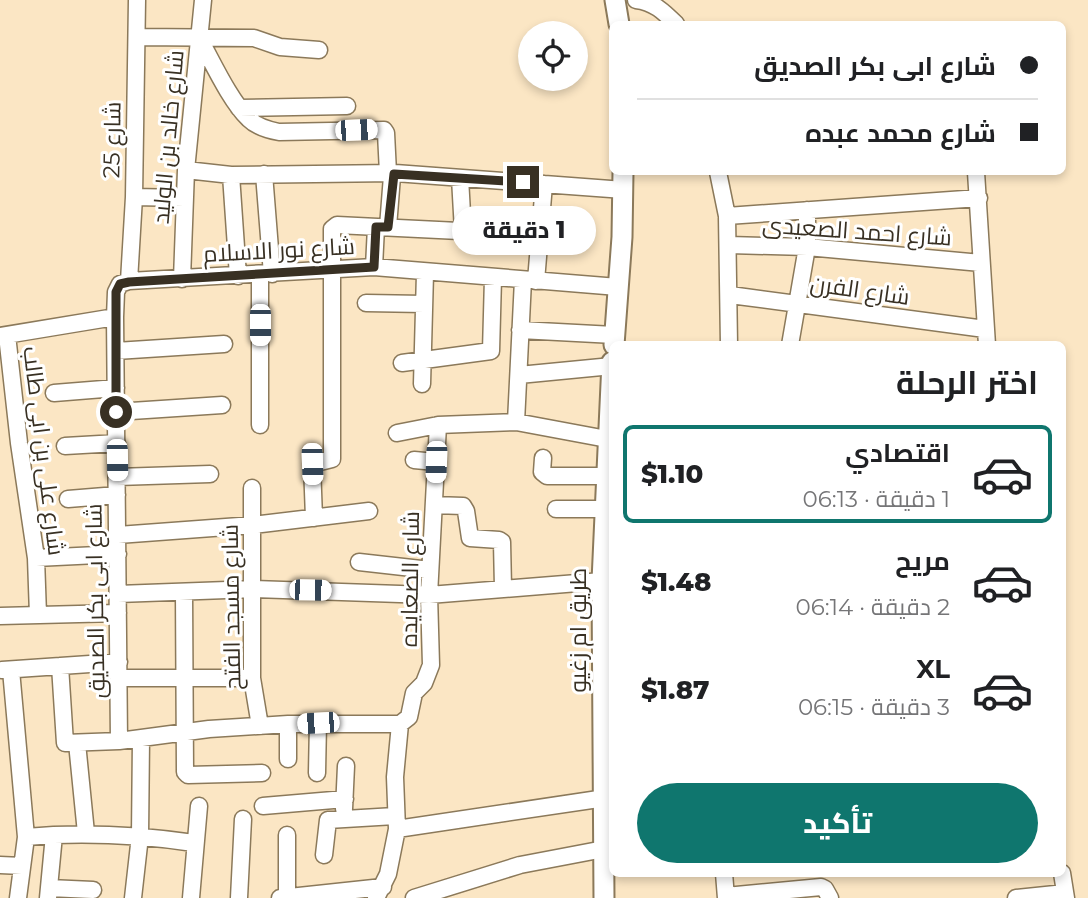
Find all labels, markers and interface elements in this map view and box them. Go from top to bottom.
map controls [518,21,588,91]
button: locate [518,21,588,91]
street label: شارع خالد بن الوليد [146,49,192,225]
text: شارع ابى بكر الصديق [754,50,996,82]
street label: شارع 25 [97,101,129,179]
text: شارع محمد عبده [805,117,996,149]
car [335,119,378,141]
route end [507,166,539,198]
callout: 1 دقيقة [451,206,595,256]
street label: شارع احمد الصعيدى [761,210,953,254]
text: 1 دقيقة [483,216,565,244]
street label: شارع نور الاسلام [202,232,356,270]
street label: شارع الفرن [808,269,911,313]
car [250,304,271,346]
street label: شارع على بن ابى طالب [15,345,71,557]
text: اختر الرحلة [896,363,1038,402]
route start [100,396,132,428]
text: اقتصادي [845,437,950,469]
car [107,439,128,481]
car [425,441,448,483]
car [301,443,324,485]
icon: car [971,443,1034,506]
text: $1.10 [641,458,703,490]
text: 1 دقيقة · 06:13 [803,485,950,513]
street label: شارع ابى بكر الصديق [79,503,113,699]
street label: شارع الصعايده [395,511,427,647]
street label: شارع مسجد الفتح [216,524,248,690]
text: مريح [895,545,950,577]
icon: car [971,551,1034,614]
text: $1.48 [641,566,711,598]
street label: طريق ام زغيو [564,568,594,692]
car [289,579,332,601]
text: 2 دقيقة · 06:14 [796,593,950,621]
text: XL [916,653,950,685]
icon: car [971,659,1034,722]
text: $1.87 [641,674,710,706]
text: 3 دقيقة · 06:15 [798,693,950,721]
car [297,711,340,735]
button: تأكيد [637,783,1038,863]

